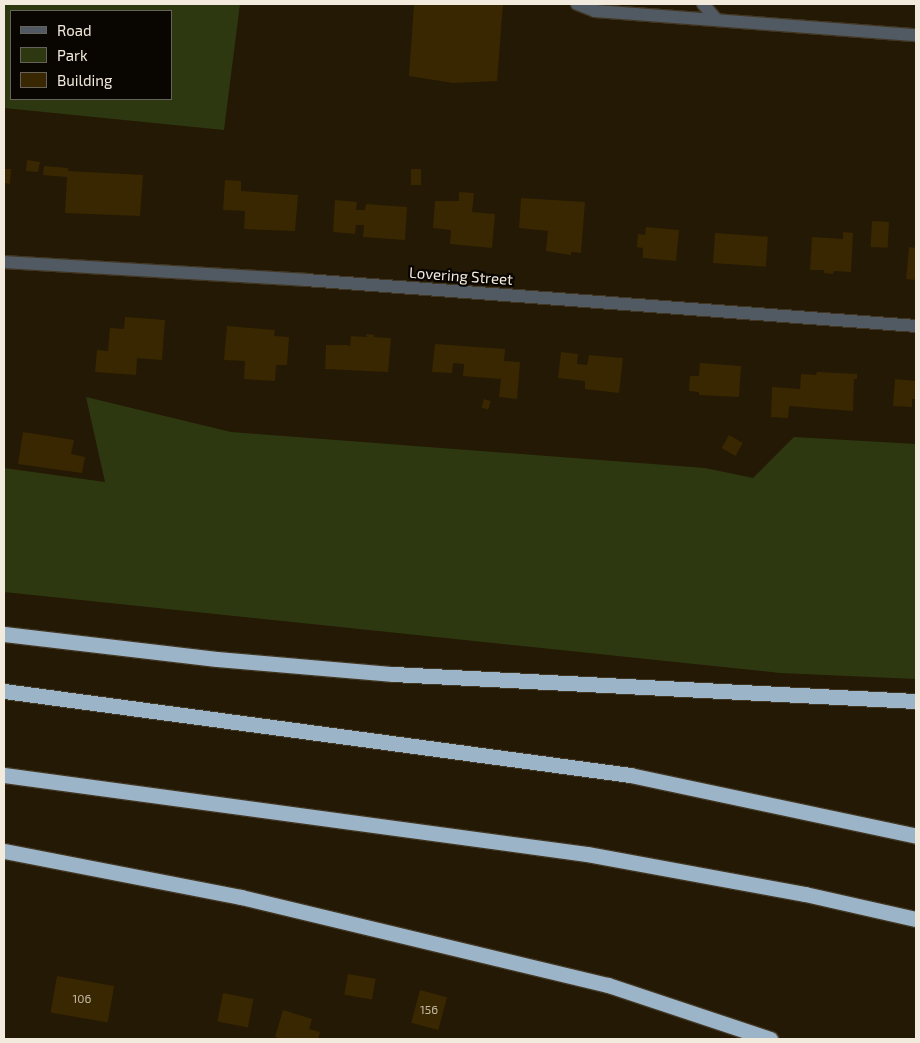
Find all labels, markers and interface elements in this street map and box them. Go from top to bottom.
legend [10,10,172,100]
text: Road [57,21,92,39]
text: Park [57,46,88,64]
text: Building [57,71,112,89]
street label: Lovering Street [409,263,513,289]
house number: 106 [73,992,91,1006]
house number: 156 [420,1003,438,1017]

